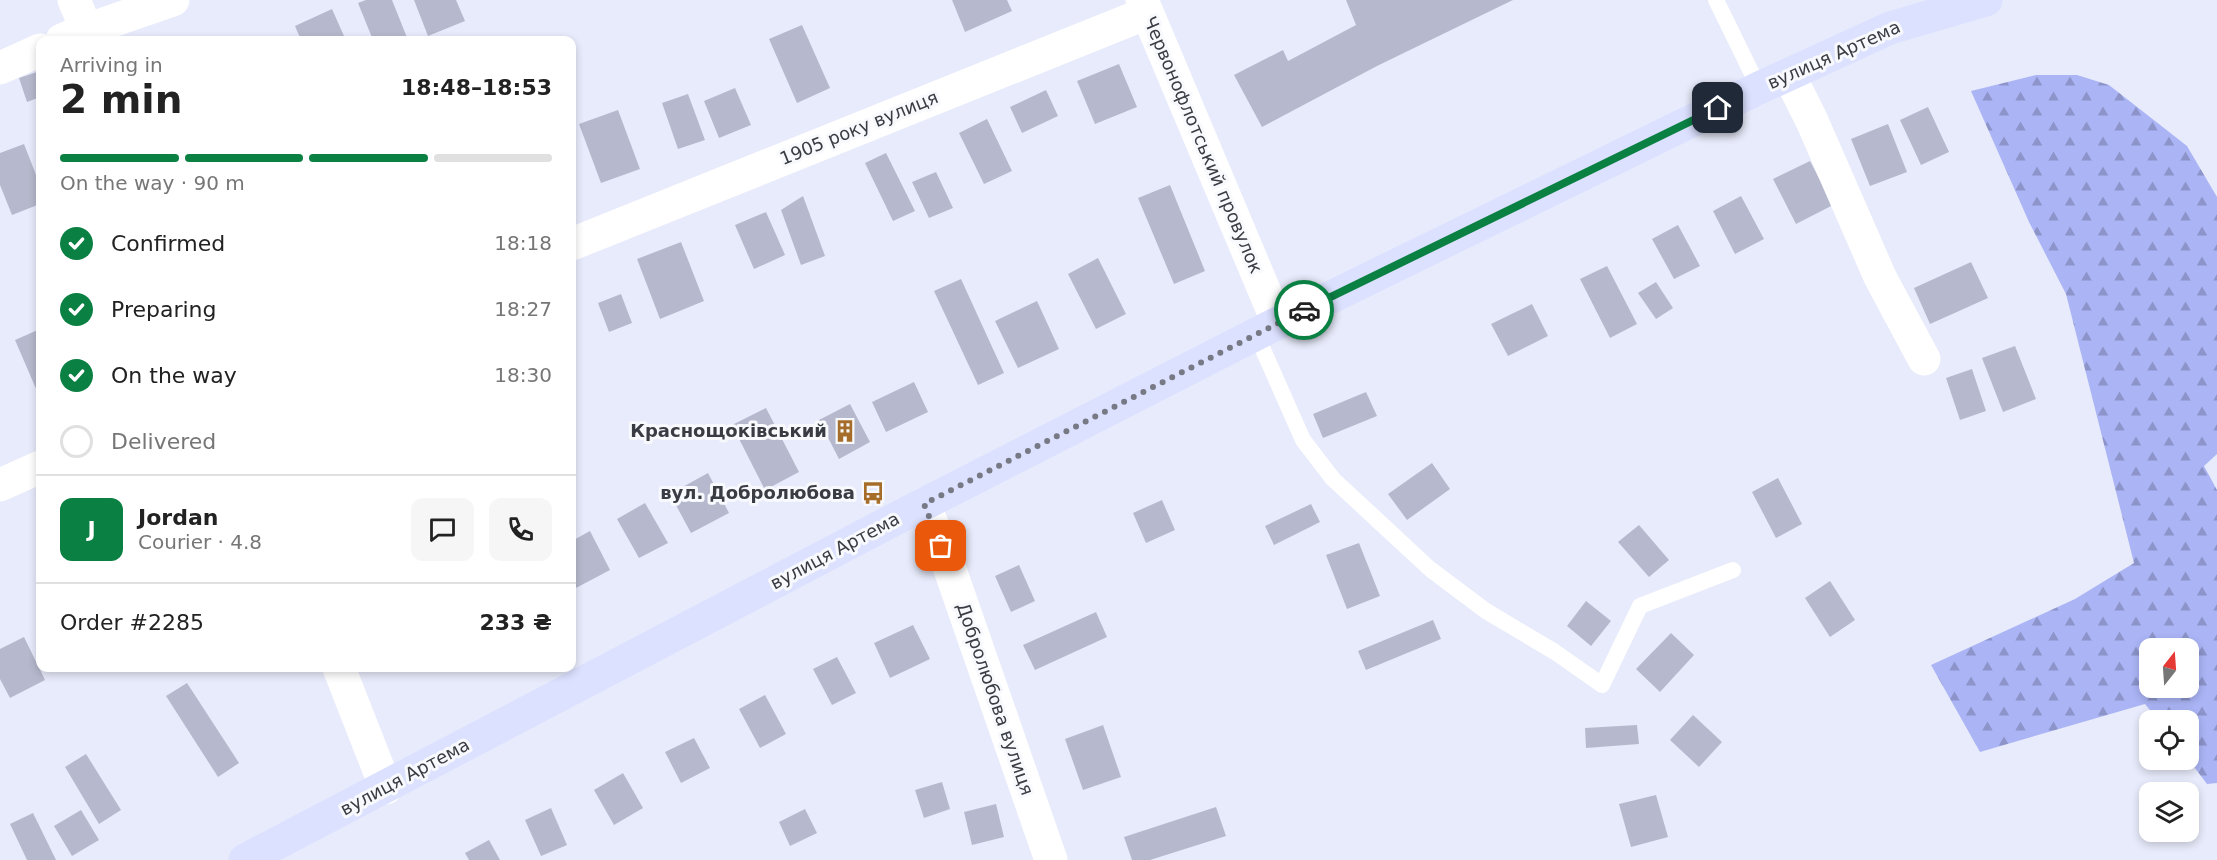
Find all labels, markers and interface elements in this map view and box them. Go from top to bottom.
street label: Червонофлотський провулок [1140,13,1267,277]
street label: вулиця Артема [1764,16,1903,93]
text: Arriving in [60,53,163,77]
text: 18:48–18:53 [401,75,552,100]
text: 2 min [60,77,182,122]
pin [1692,82,1743,133]
street label: 1905 року вулиця [777,86,941,169]
icon: home [1701,91,1734,124]
text: On the way · 90 m [60,171,245,195]
icon: check [60,227,93,260]
text: Confirmed [111,231,225,256]
text: 18:18 [494,231,552,255]
courier [1274,280,1334,340]
icon: check [60,293,93,326]
icon: car [1288,294,1321,327]
text: Preparing [111,297,217,322]
text: 18:27 [494,297,552,321]
icon: check [60,359,93,392]
text: On the way [111,363,237,388]
text: 18:30 [494,363,552,387]
building icon: Краснощоківський [832,418,858,444]
place label: Краснощоківський [630,420,827,441]
text: Delivered [111,429,216,454]
bus stop icon: вул. Добролюбова [860,480,886,506]
place label: вул. Добролюбова [660,482,855,503]
button: chat [411,498,474,561]
button: phone [489,498,552,561]
text: Jordan [138,505,218,530]
street label: вулиця Артема [767,508,903,593]
text: J [87,517,96,542]
pin [915,520,966,571]
icon: bag [924,529,957,562]
text: Courier · 4.8 [138,530,262,554]
street label: Добролюбова вулиця [953,600,1038,798]
text: Order #2285 [60,610,204,635]
text: 233 ₴ [480,610,552,635]
north arrow [2139,638,2199,698]
map controls [2139,638,2199,842]
button: locate [2139,710,2199,770]
street label: вулиця Артема [337,734,473,819]
button: layers [2139,782,2199,842]

